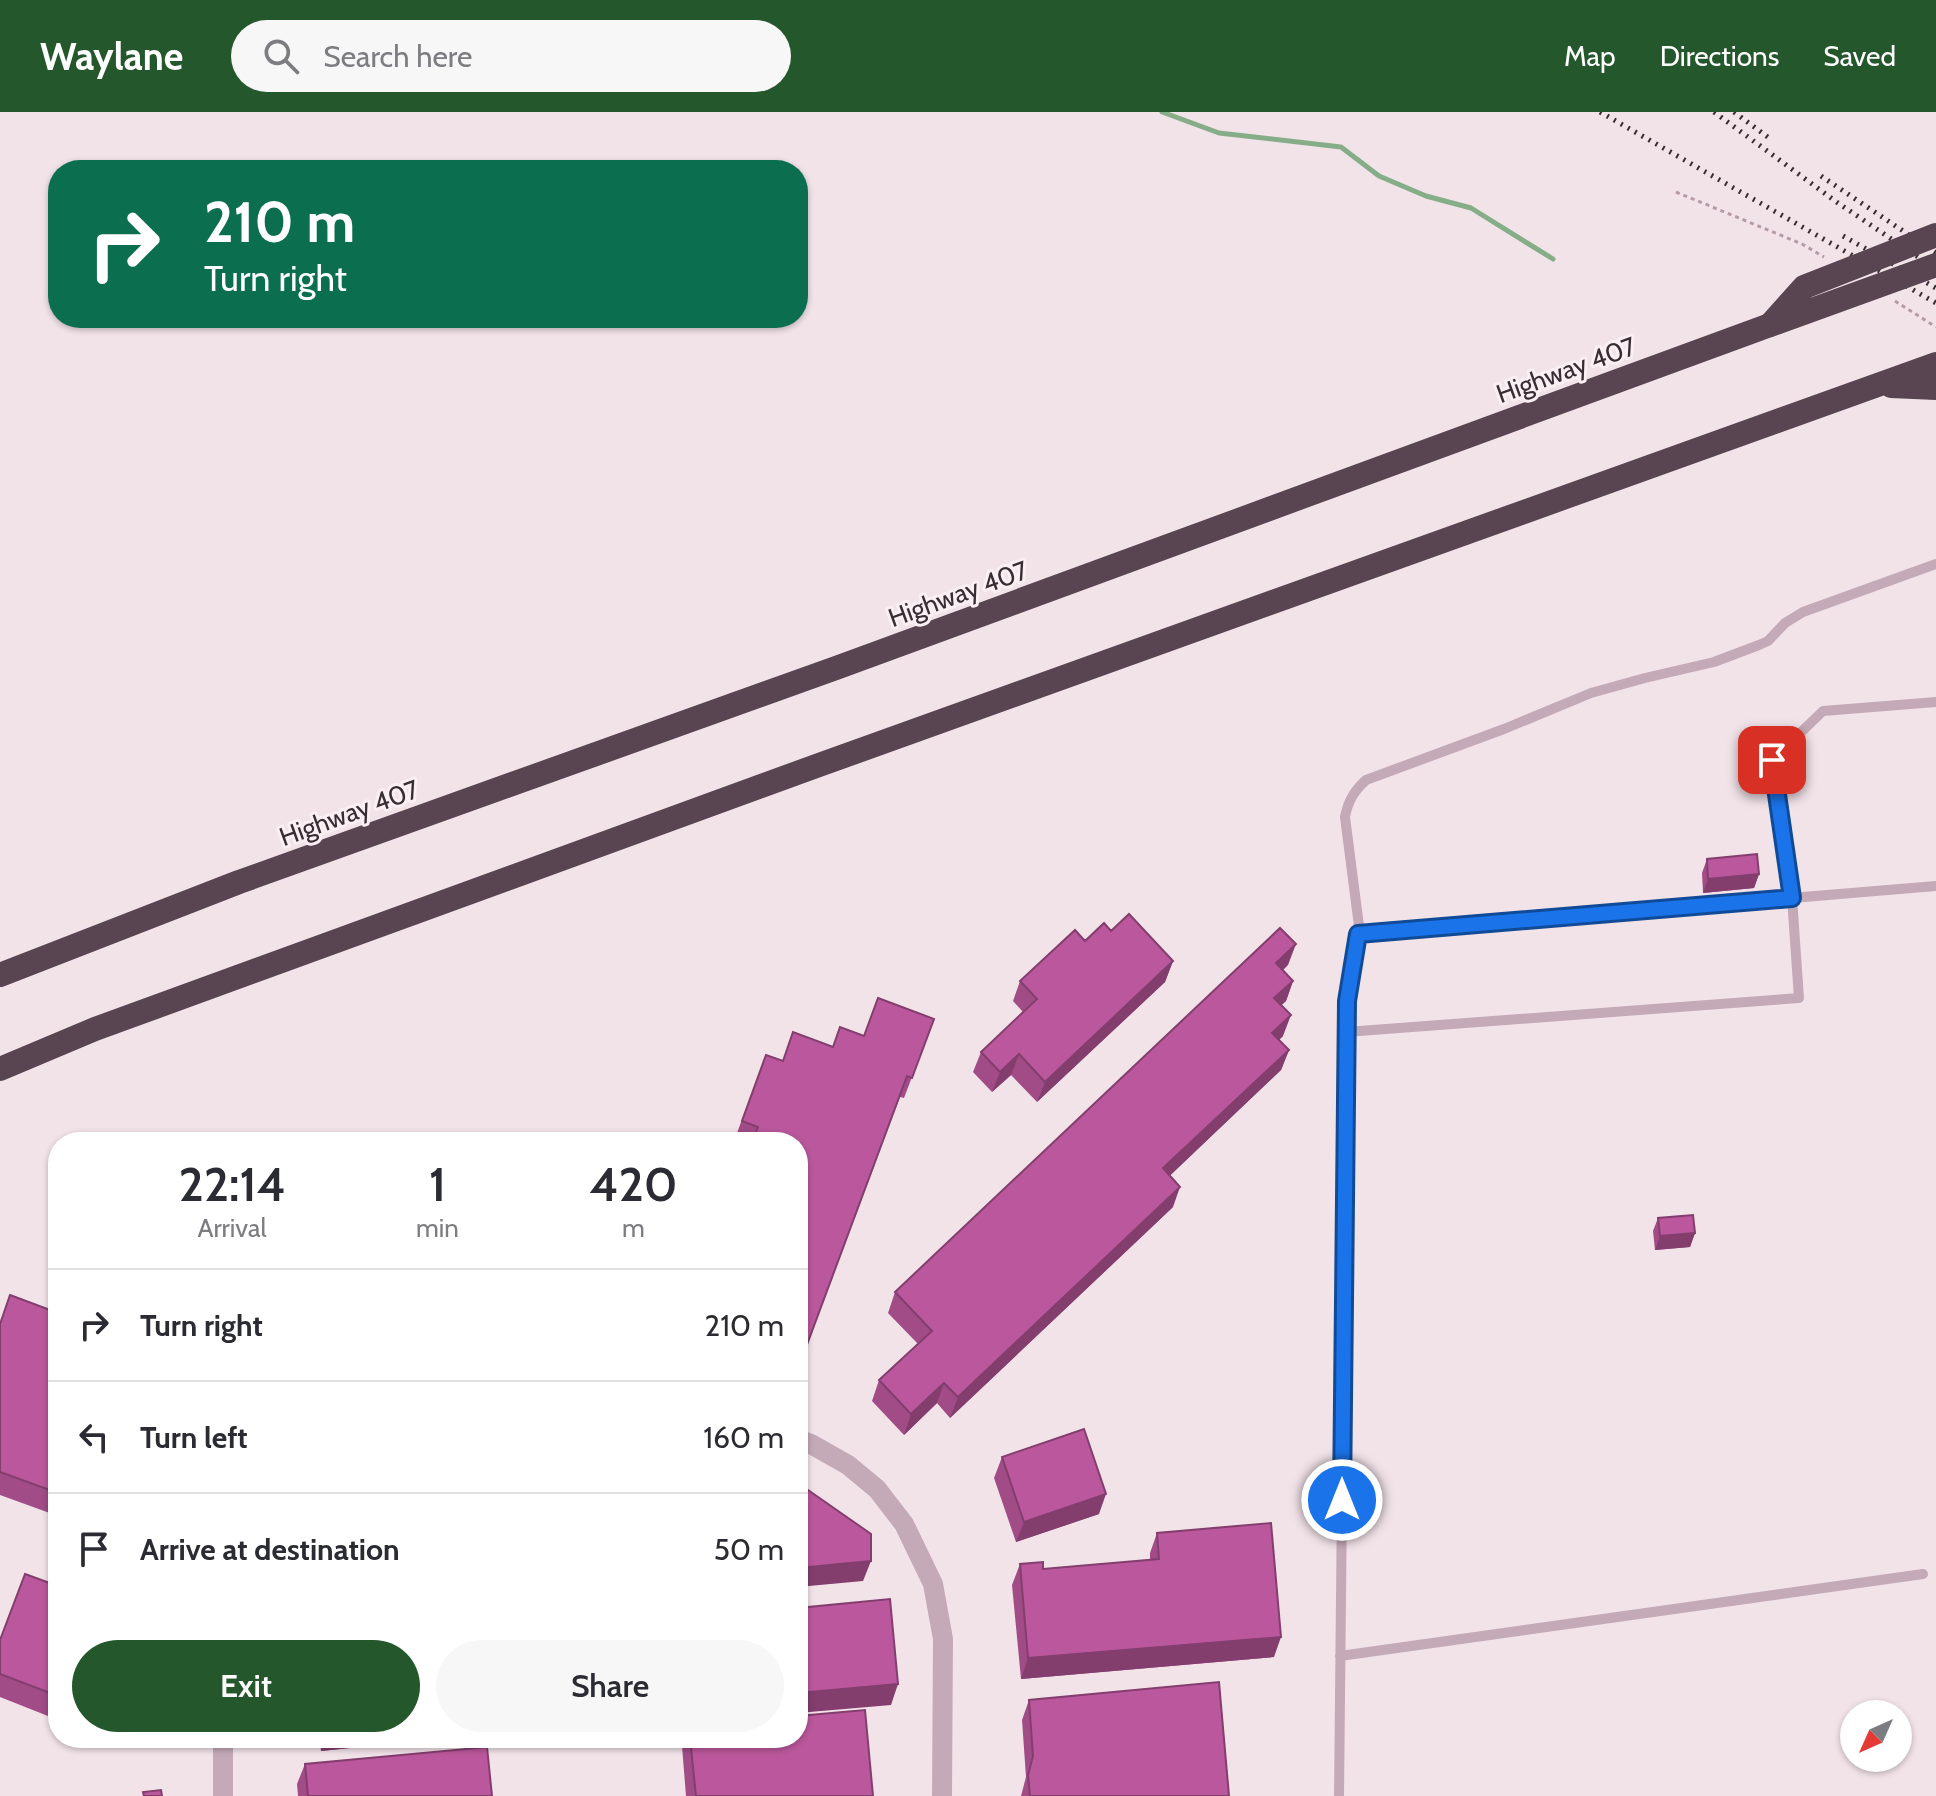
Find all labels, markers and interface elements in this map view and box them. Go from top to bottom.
search box [231,20,791,92]
text: Waylane [40,33,183,80]
icon: search [259,34,303,78]
text: Search here [323,38,472,75]
text: Map [1564,39,1616,73]
text: Directions [1660,39,1779,73]
text: Saved [1823,39,1896,73]
text: 210 m [204,188,355,256]
icon: right [72,192,176,296]
text: Turn right [204,256,347,300]
street label: Highway 407 [1492,330,1640,410]
street label: Highway 407 [884,554,1032,634]
pin [1738,726,1806,794]
icon: arrive [1750,738,1794,782]
street label: Highway 407 [275,773,423,853]
text: 22:14 [178,1155,286,1213]
text: 1 [429,1155,446,1213]
text: 420 [589,1155,677,1213]
text: Arrival [197,1212,267,1244]
text: min [416,1212,459,1244]
text: m [622,1212,645,1244]
icon: right [72,1303,116,1347]
text: Turn right [140,1307,263,1344]
text: 210 m [704,1307,784,1344]
icon: left [72,1415,116,1459]
text: Turn left [140,1419,248,1456]
text: 160 m [703,1419,784,1456]
position arrow [1300,1458,1384,1542]
icon: arrive [72,1527,116,1571]
text: Arrive at destination [140,1531,400,1568]
text: 50 m [714,1531,784,1568]
button: Exit [72,1640,420,1732]
button: Share [436,1640,784,1732]
north arrow [1840,1700,1912,1772]
map controls [1840,1700,1912,1772]

